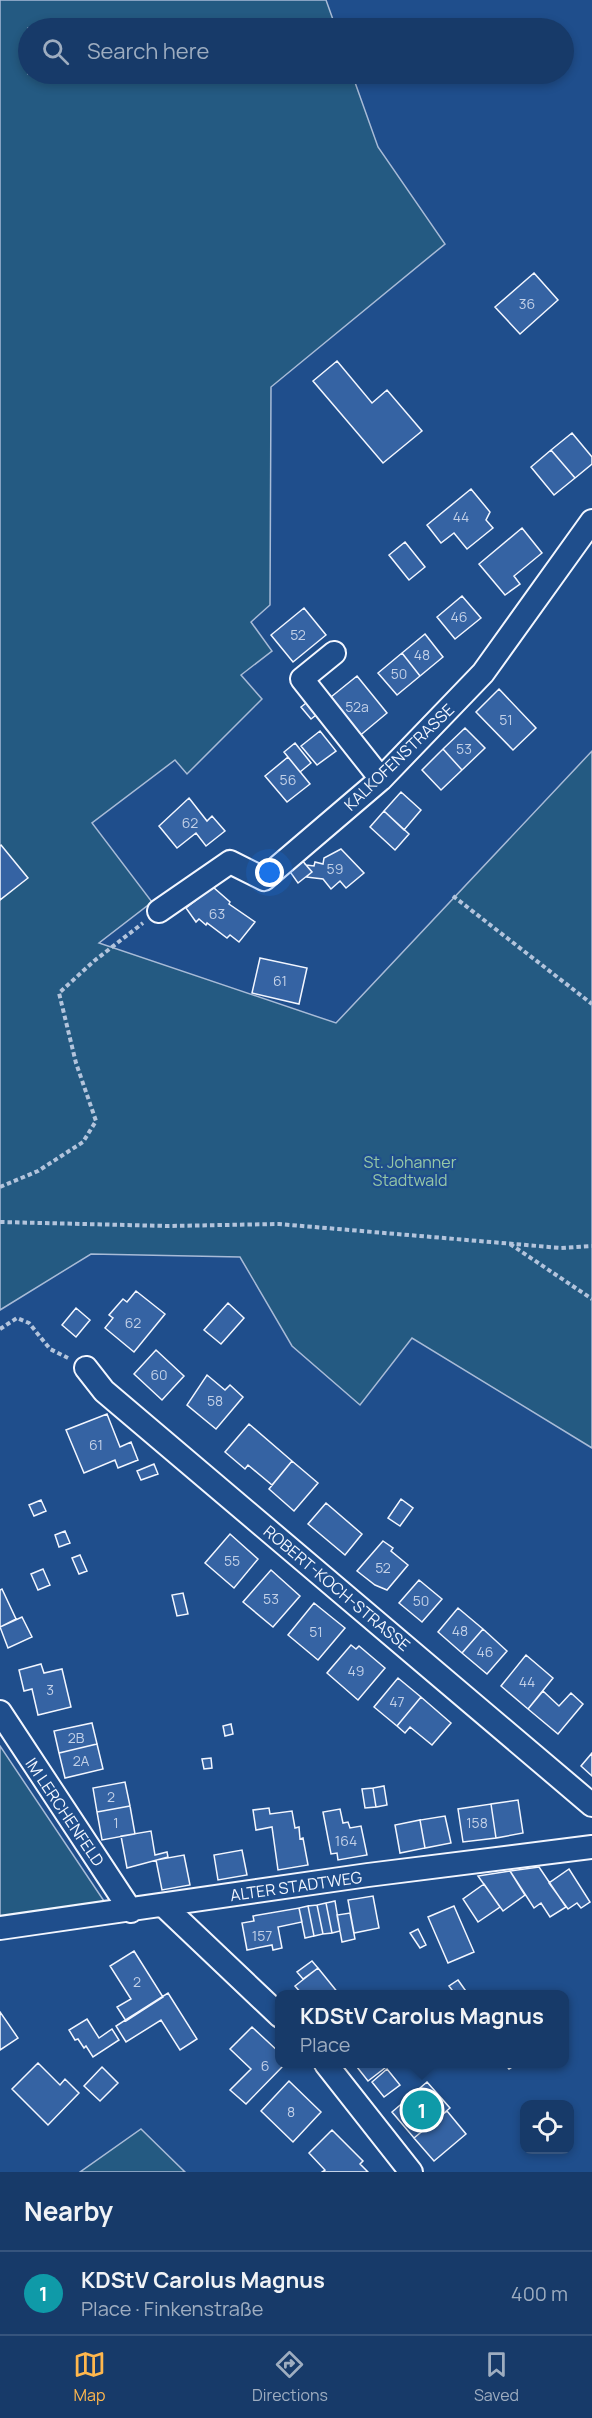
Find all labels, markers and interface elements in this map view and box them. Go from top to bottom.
search box [18,18,574,84]
icon: search [39,35,72,68]
text: Search here [87,36,209,66]
house number: 36 [519,294,535,313]
house number: 44 [453,507,469,526]
house number: 46 [451,607,467,626]
house number: 52 [290,625,306,644]
house number: 48 [414,645,430,664]
house number: 50 [391,664,407,683]
house number: 52a [345,697,369,716]
street label: KALKOFENSTRASSE [339,699,459,815]
house number: 51 [499,710,513,729]
house number: 53 [456,739,472,758]
house number: 56 [280,770,296,789]
house number: 62 [182,813,198,832]
your location [255,858,284,887]
house number: 59 [327,859,343,878]
house number: 63 [209,904,225,923]
house number: 61 [273,971,287,990]
park label: St. Johanner Stadtwald [364,1151,457,1191]
house number: 62 [125,1313,141,1332]
house number: 60 [150,1365,168,1384]
house number: 58 [207,1391,223,1410]
house number: 61 [89,1435,103,1454]
street label: ROBERT-KOCH-STRASSE [259,1520,415,1656]
house number: 55 [224,1551,240,1570]
house number: 52 [375,1558,391,1577]
house number: 53 [263,1589,279,1608]
house number: 50 [413,1591,429,1610]
house number: 48 [452,1621,468,1640]
house number: 51 [309,1622,323,1641]
house number: 46 [477,1642,493,1661]
house number: 49 [348,1661,364,1680]
house number: 44 [519,1672,535,1691]
house number: 3 [46,1680,54,1699]
house number: 47 [389,1692,405,1711]
house number: 2B [68,1728,85,1747]
house number: 2A [73,1751,89,1770]
street label: IM LERCHENFELD [21,1754,110,1871]
house number: 2 [107,1787,115,1806]
house number: 1 [113,1813,119,1832]
house number: 158 [466,1813,488,1832]
house number: 164 [335,1831,357,1850]
street label: ALTER STADTWEG [229,1866,363,1906]
house number: 157 [252,1926,272,1945]
house number: 2 [133,1972,141,1991]
popup [275,1990,569,2068]
text: KDStV Carolus Magnus [300,2001,544,2031]
text: Place [300,2031,350,2058]
house number: 6 [261,2056,269,2075]
pin: 1 [402,2088,442,2132]
map controls [520,2100,574,2154]
button: locate [520,2100,574,2154]
house number: 8 [287,2102,295,2121]
text: Nearby [24,2193,113,2229]
text: KDStV Carolus Magnus [81,2265,325,2295]
text: 1 [39,2280,48,2307]
text: 400 m [511,2280,568,2307]
text: Place · Finkenstraße [81,2295,264,2322]
tab: Map [73,2348,106,2406]
tab: Directions [252,2348,328,2406]
tab: Saved [474,2348,519,2406]

